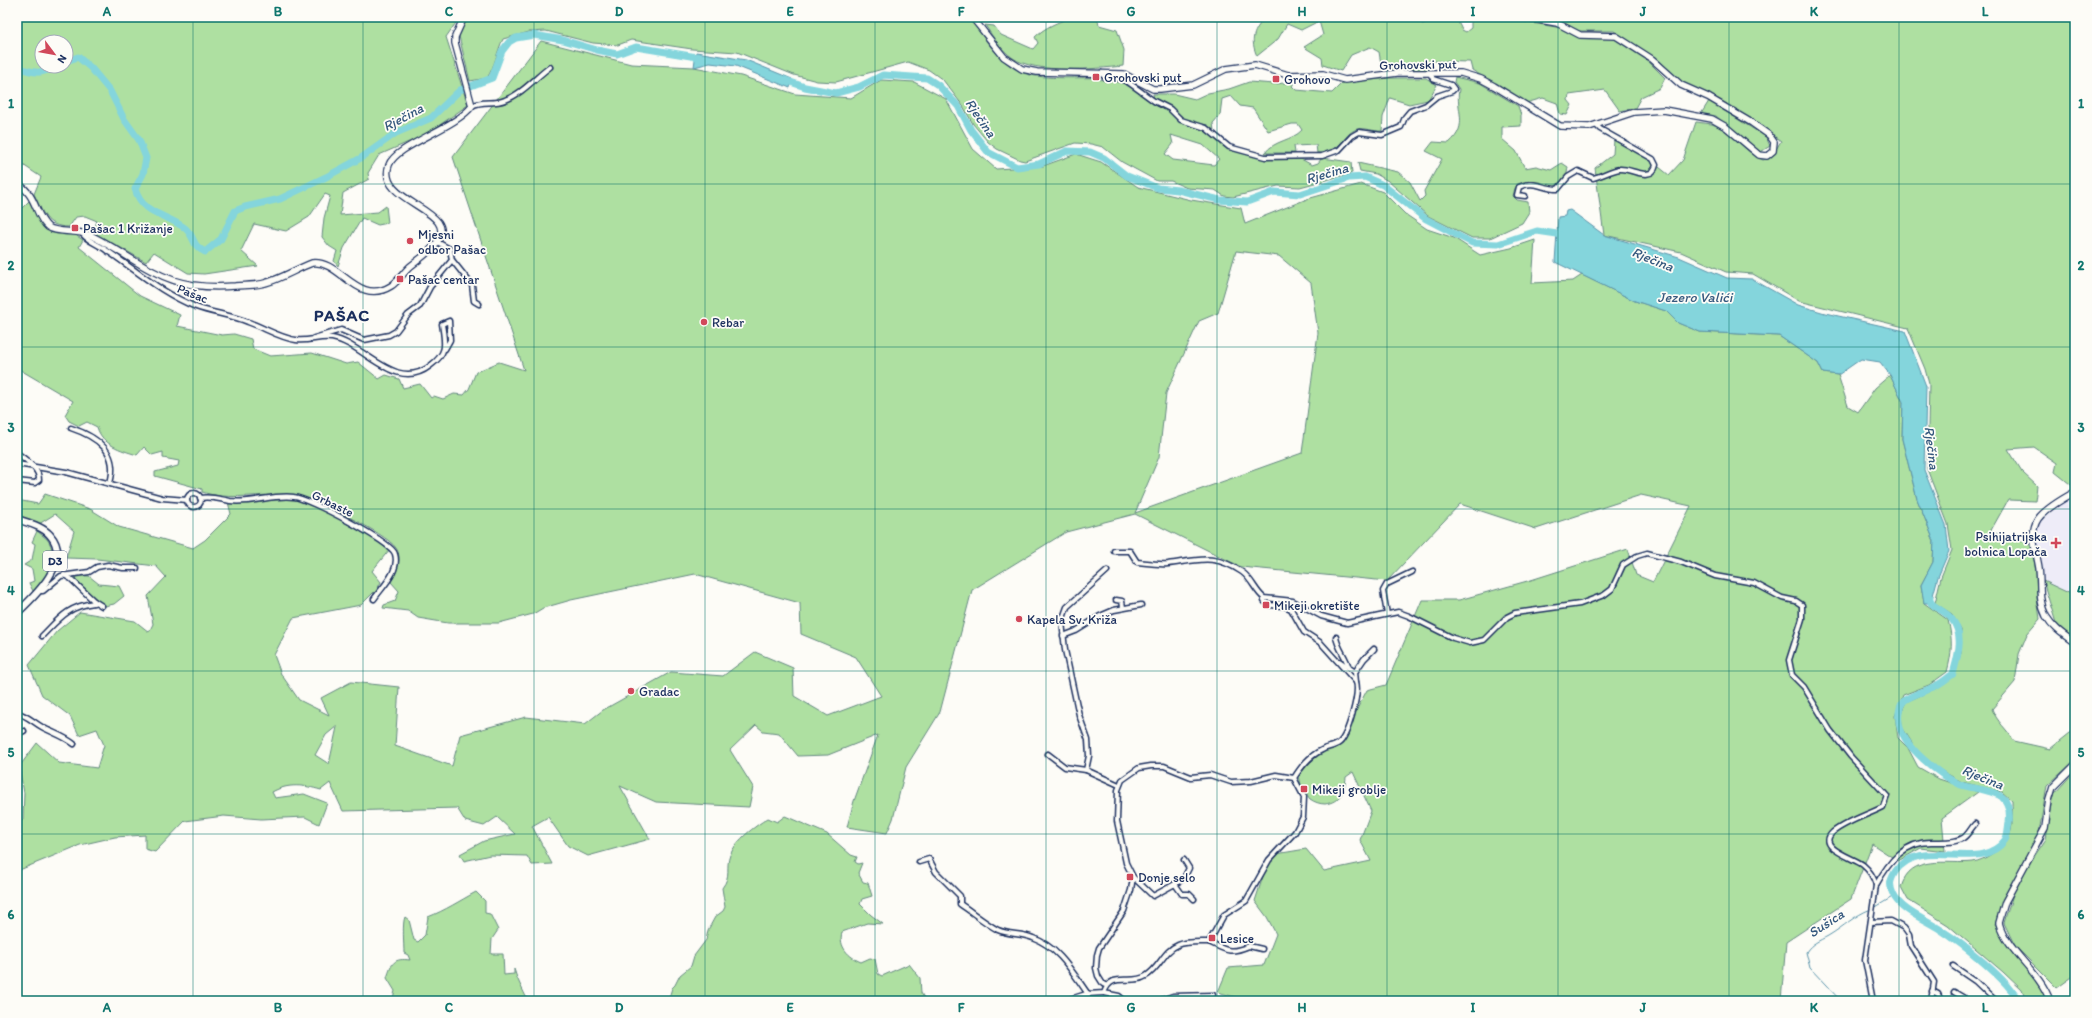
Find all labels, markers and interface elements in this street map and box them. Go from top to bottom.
text: A [102,4,112,19]
text: B [274,4,283,19]
text: C [445,4,454,19]
text: D [615,4,624,19]
text: E [786,4,794,19]
text: F [958,4,965,19]
text: G [1127,4,1136,19]
text: H [1298,4,1307,19]
text: I [1471,4,1476,19]
text: J [1639,4,1647,19]
text: K [1810,4,1819,19]
text: L [1982,4,1989,19]
north arrow [34,34,74,74]
text: N [55,52,70,66]
street label: Grohovski put [1379,56,1457,73]
place label: Grohovski put [1104,70,1182,85]
marker: Grohovski put [1091,72,1101,82]
place label: Grohovo [1284,72,1331,87]
marker: Grohovo [1271,74,1281,84]
text: 1 [8,96,14,111]
water label: Rječina [961,96,1000,142]
text: 1 [2078,96,2084,111]
water label: Rječina [380,99,427,135]
water label: Rječina [1304,159,1351,188]
place label: Pašac 1 Križanje [83,221,173,236]
marker: Pašac 1 Križanje [70,223,80,233]
place label: Mjesni odbor Pašac [418,227,486,257]
marker: Mjesni odbor Pašac [405,236,415,246]
water label: Rječina [1629,243,1677,276]
text: 2 [8,258,15,273]
text: 2 [2078,258,2085,273]
place label: Pašac centar [408,272,479,287]
marker: Pašac centar [395,274,405,284]
street label: Pašac [175,281,210,306]
water label: Jezero Valići [1658,289,1734,306]
district label: PAŠAC [314,305,370,325]
place label: Rebar [712,315,744,330]
marker: Rebar [699,317,709,327]
text: 3 [7,420,15,435]
text: 3 [2077,420,2085,435]
water label: Rječina [1920,425,1943,471]
street label: Grbaste [309,487,356,520]
place label: Psihijatrijska bolnica Lopača [1965,529,2048,559]
marker: Psihijatrijska bolnica Lopača [2050,537,2062,549]
road number: D3 [43,551,67,571]
text: 4 [7,583,15,598]
text: 4 [2077,583,2085,598]
place label: Mikeji okretište [1274,598,1360,613]
marker: Mikeji okretište [1261,600,1271,610]
place label: Kapela Sv. Križa [1027,612,1118,627]
marker: Kapela Sv. Križa [1014,614,1024,624]
place label: Gradac [639,684,679,699]
marker: Gradac [626,686,636,696]
text: 5 [8,745,15,760]
text: 5 [2078,745,2085,760]
water label: Rječina [1959,761,2007,794]
place label: Mikeji groblje [1312,782,1386,797]
marker: Mikeji groblje [1299,784,1309,794]
place label: Donje selo [1138,870,1196,885]
marker: Donje selo [1125,872,1135,882]
water label: Sušica [1805,905,1848,941]
text: 6 [8,907,15,922]
text: 6 [2078,907,2085,922]
place label: Lesice [1220,931,1254,946]
marker: Lesice [1207,933,1217,943]
text: A [102,1000,112,1015]
text: B [274,1000,283,1015]
text: C [445,1000,454,1015]
text: D [615,1000,624,1015]
text: E [786,1000,794,1015]
text: F [958,1000,965,1015]
text: G [1127,1000,1136,1015]
text: H [1298,1000,1307,1015]
text: I [1471,1000,1476,1015]
text: J [1639,1000,1647,1015]
text: K [1810,1000,1819,1015]
text: L [1982,1000,1989,1015]

